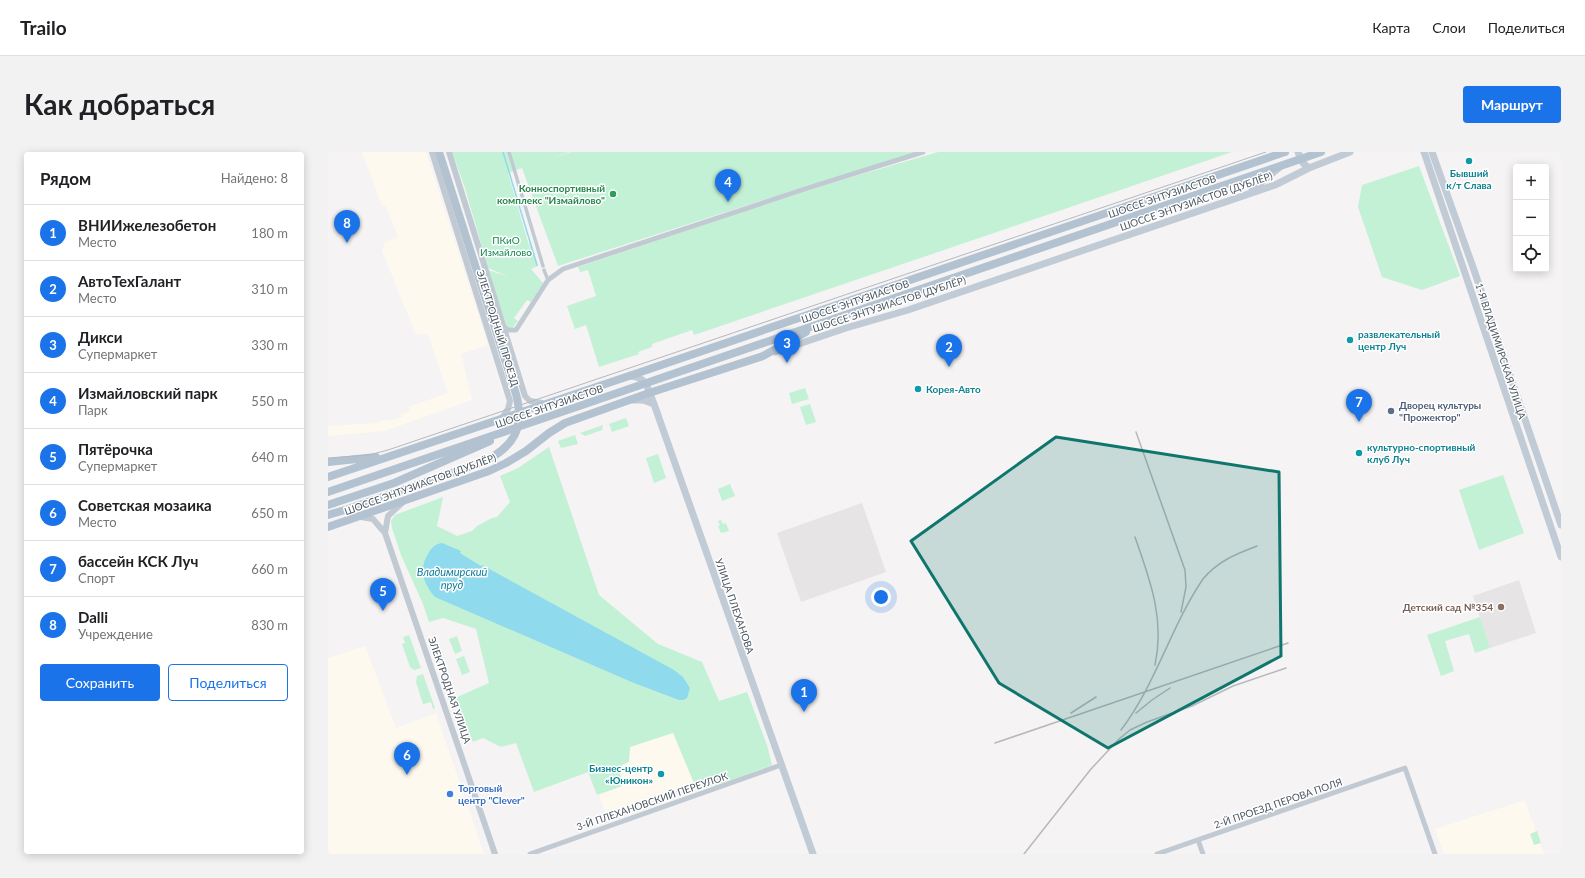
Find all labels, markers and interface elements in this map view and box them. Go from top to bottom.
text: Trailo [20,16,67,39]
text: Карта [1372,19,1410,36]
text: Слои [1432,19,1466,36]
text: Поделиться [1488,19,1565,36]
button: Маршрут [1463,86,1561,123]
text: Как добраться [24,87,215,121]
marker: Бывший к/т Слава [1464,156,1474,166]
map controls [1513,164,1549,272]
button: + [1513,164,1549,200]
place label: Бывший к/т Слава [1446,167,1492,191]
text: Рядом [40,168,91,189]
pin: 4 [715,169,741,202]
street label: ШОССЕ ЭНТУЗИАСТОВ (ДУБЛЁР) [1118,169,1274,233]
text: Найдено: 8 [221,170,288,186]
street label: ШОССЕ ЭНТУЗИАСТОВ [1106,172,1218,220]
place label: Конноспортивный комплекс "Измайлово" [497,182,605,206]
marker: Конноспортивный комплекс "Измайлово" [608,189,618,199]
button: − [1513,200,1549,236]
pin: 8 [334,210,360,243]
text: ВНИИжелезобетон [78,216,216,234]
text: 1 [49,225,57,241]
text: 180 m [251,225,288,241]
text: Место [78,234,117,250]
park label: ПКиО Измайлово [480,234,532,258]
button: locate [1513,236,1549,272]
street label: ЭЛЕКТРОДНЫЙ ПРОЕЗД [475,268,522,388]
text: АвтоТехГалант [78,272,181,290]
street label: ШОССЕ ЭНТУЗИАСТОВ (ДУБЛЁР) [811,273,968,335]
street label: ШОССЕ ЭНТУЗИАСТОВ [799,277,911,325]
text: 2 [49,281,57,297]
text: 310 m [251,281,288,297]
street label: 1-Я ВЛАДИМИРСКАЯ УЛИЦА [1473,282,1529,421]
text: Место [78,290,117,306]
text: Дикси [78,328,123,346]
place label: развлекательный центр Луч [1358,328,1440,352]
pin: 3 [774,330,800,363]
pin: 2 [936,334,962,367]
marker: развлекательный центр Луч [1345,335,1355,345]
text: 3 [49,337,57,353]
text: 330 m [251,337,288,353]
text: Супермаркет [78,346,157,362]
street label: ШОССЕ ЭНТУЗИАСТОВ [493,382,605,430]
place label: Корея-Авто [926,383,981,395]
text: Измайловский парк [78,384,218,402]
marker: Корея-Авто [913,384,923,394]
pin: 7 [1346,389,1372,422]
text: 4 [49,393,57,409]
text: 550 m [251,393,288,409]
place label: Дворец культуры "Прожектор" [1399,399,1481,423]
text: Парк [78,402,108,418]
marker: Дворец культуры "Прожектор" [1386,406,1396,416]
text: Пятёрочка [78,440,153,458]
place label: культурно-спортивный клуб Луч [1367,441,1476,465]
marker: культурно-спортивный клуб Луч [1354,448,1364,458]
text: 5 [49,449,57,465]
text: 640 m [251,449,288,465]
street label: ШОССЕ ЭНТУЗИАСТОВ (ДУБЛЁР) [343,451,498,517]
text: Супермаркет [78,458,157,474]
text: Советская мозаика [78,496,212,514]
text: 6 [49,505,57,521]
text: 650 m [251,505,288,521]
text: Место [78,514,117,530]
text: бассейн КСК Луч [78,552,198,570]
street label: УЛИЦА ПЛЕХАНОВА [713,557,757,655]
text: 7 [49,561,57,577]
text: 660 m [251,561,288,577]
water label: Владимирский пруд [417,565,488,591]
text: Спорт [78,570,115,586]
pin: 5 [370,578,396,611]
your location [871,587,891,607]
place label: Детский сад №354 [1403,601,1493,613]
marker: Детский сад №354 [1496,602,1506,612]
text: Dalli [78,608,108,626]
text: 8 [49,617,57,633]
text: 830 m [251,617,288,633]
text: Учреждение [78,626,153,642]
street label: ЭЛЕКТРОДНАЯ УЛИЦА [426,635,474,745]
button: Сохранить [40,664,160,701]
button: Поделиться [168,664,288,701]
pin: 1 [791,679,817,712]
pin: 6 [394,742,420,775]
place label: Бизнес-центр «Юникон» [589,762,653,786]
street label: 3-Й ПЛЕХАНОВСКИЙ ПЕРЕУЛОК [575,769,729,833]
marker: Бизнес-центр «Юникон» [656,769,666,779]
street label: 2-Й ПРОЕЗД ПЕРОВА ПОЛЯ [1212,775,1344,831]
place label: Торговый центр "Clever" [458,782,525,806]
marker: Торговый центр "Clever" [445,789,455,799]

